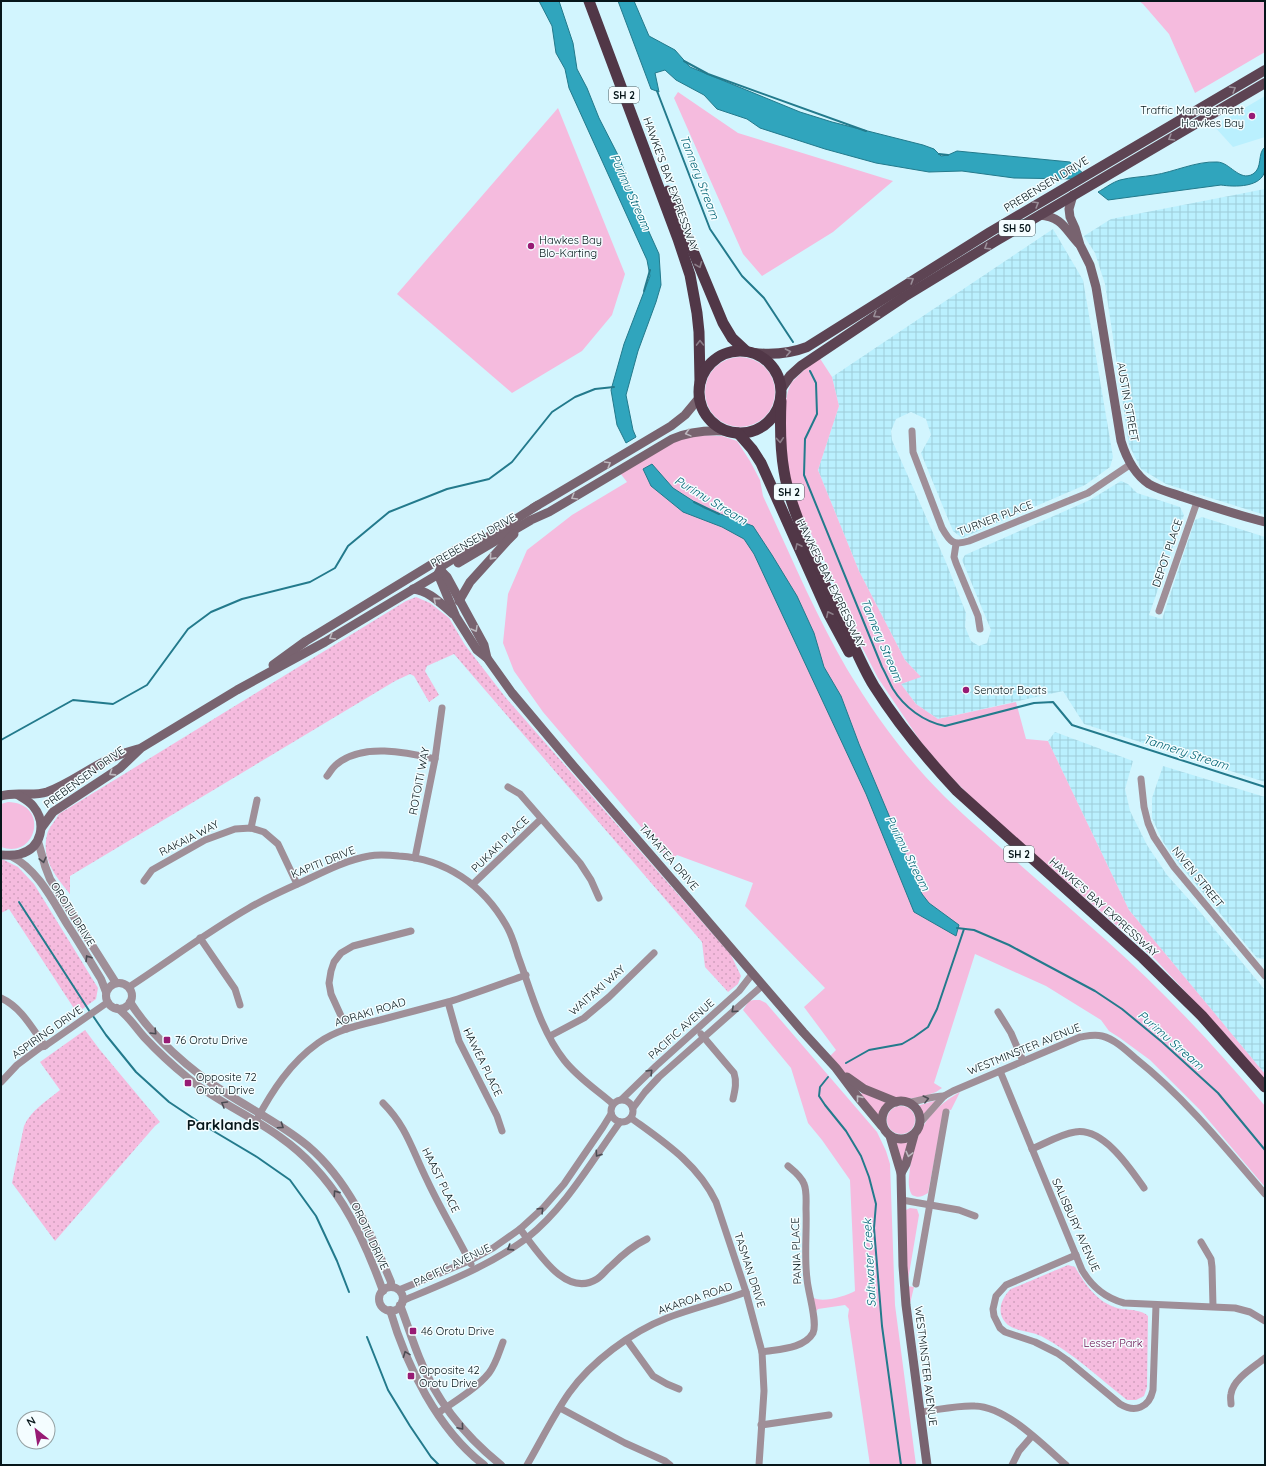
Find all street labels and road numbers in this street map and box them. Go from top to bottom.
road number: SH 2 [609,87,639,103]
street label: HAWKE'S BAY EXPRESSWAY [640,115,702,253]
street label: PREBENSEN DRIVE [1001,153,1091,215]
road number: SH 50 [999,220,1035,236]
street label: AUSTIN STREET [1114,361,1142,443]
road number: SH 2 [774,484,804,500]
street label: TURNER PLACE [955,497,1035,539]
street label: PREBENSEN DRIVE [428,510,518,570]
street label: HAWKE'S BAY EXPRESSWAY [794,516,868,650]
street label: DEPOT PLACE [1149,517,1185,589]
street label: PREBENSEN DRIVE [41,743,127,811]
street label: ROTOITI WAY [406,746,432,816]
street label: PUKAKI PLACE [468,813,532,875]
street label: RAKAIA WAY [157,817,221,859]
street label: TAMATEA DRIVE [636,821,702,893]
street label: KAPITI DRIVE [289,843,357,881]
street label: NIVEN STREET [1169,844,1227,911]
road number: SH 2 [1004,846,1034,862]
street label: HAWKE'S BAY EXPRESSWAY [1047,854,1161,960]
street label: OROTU DRIVE [48,879,98,949]
street label: WAITAKI WAY [566,962,628,1018]
street label: AORAKI ROAD [333,994,407,1029]
street label: PACIFIC AVENUE [645,996,717,1062]
street label: ASPIRING DRIVE [9,1002,85,1062]
street label: WESTMINSTER AVENUE [965,1020,1083,1078]
street label: HAWEA PLACE [460,1025,506,1099]
street label: HAAST PLACE [419,1145,463,1215]
street label: SALISBURY AVENUE [1049,1176,1103,1274]
street label: OROTU DRIVE [348,1200,392,1272]
street label: PANIA PLACE [788,1217,804,1285]
street label: TASMAN DRIVE [731,1231,769,1309]
street label: PACIFIC AVENUE [411,1240,493,1290]
street label: AKAROA ROAD [656,1279,734,1317]
street label: WESTMINSTER AVENUE [912,1305,940,1427]

